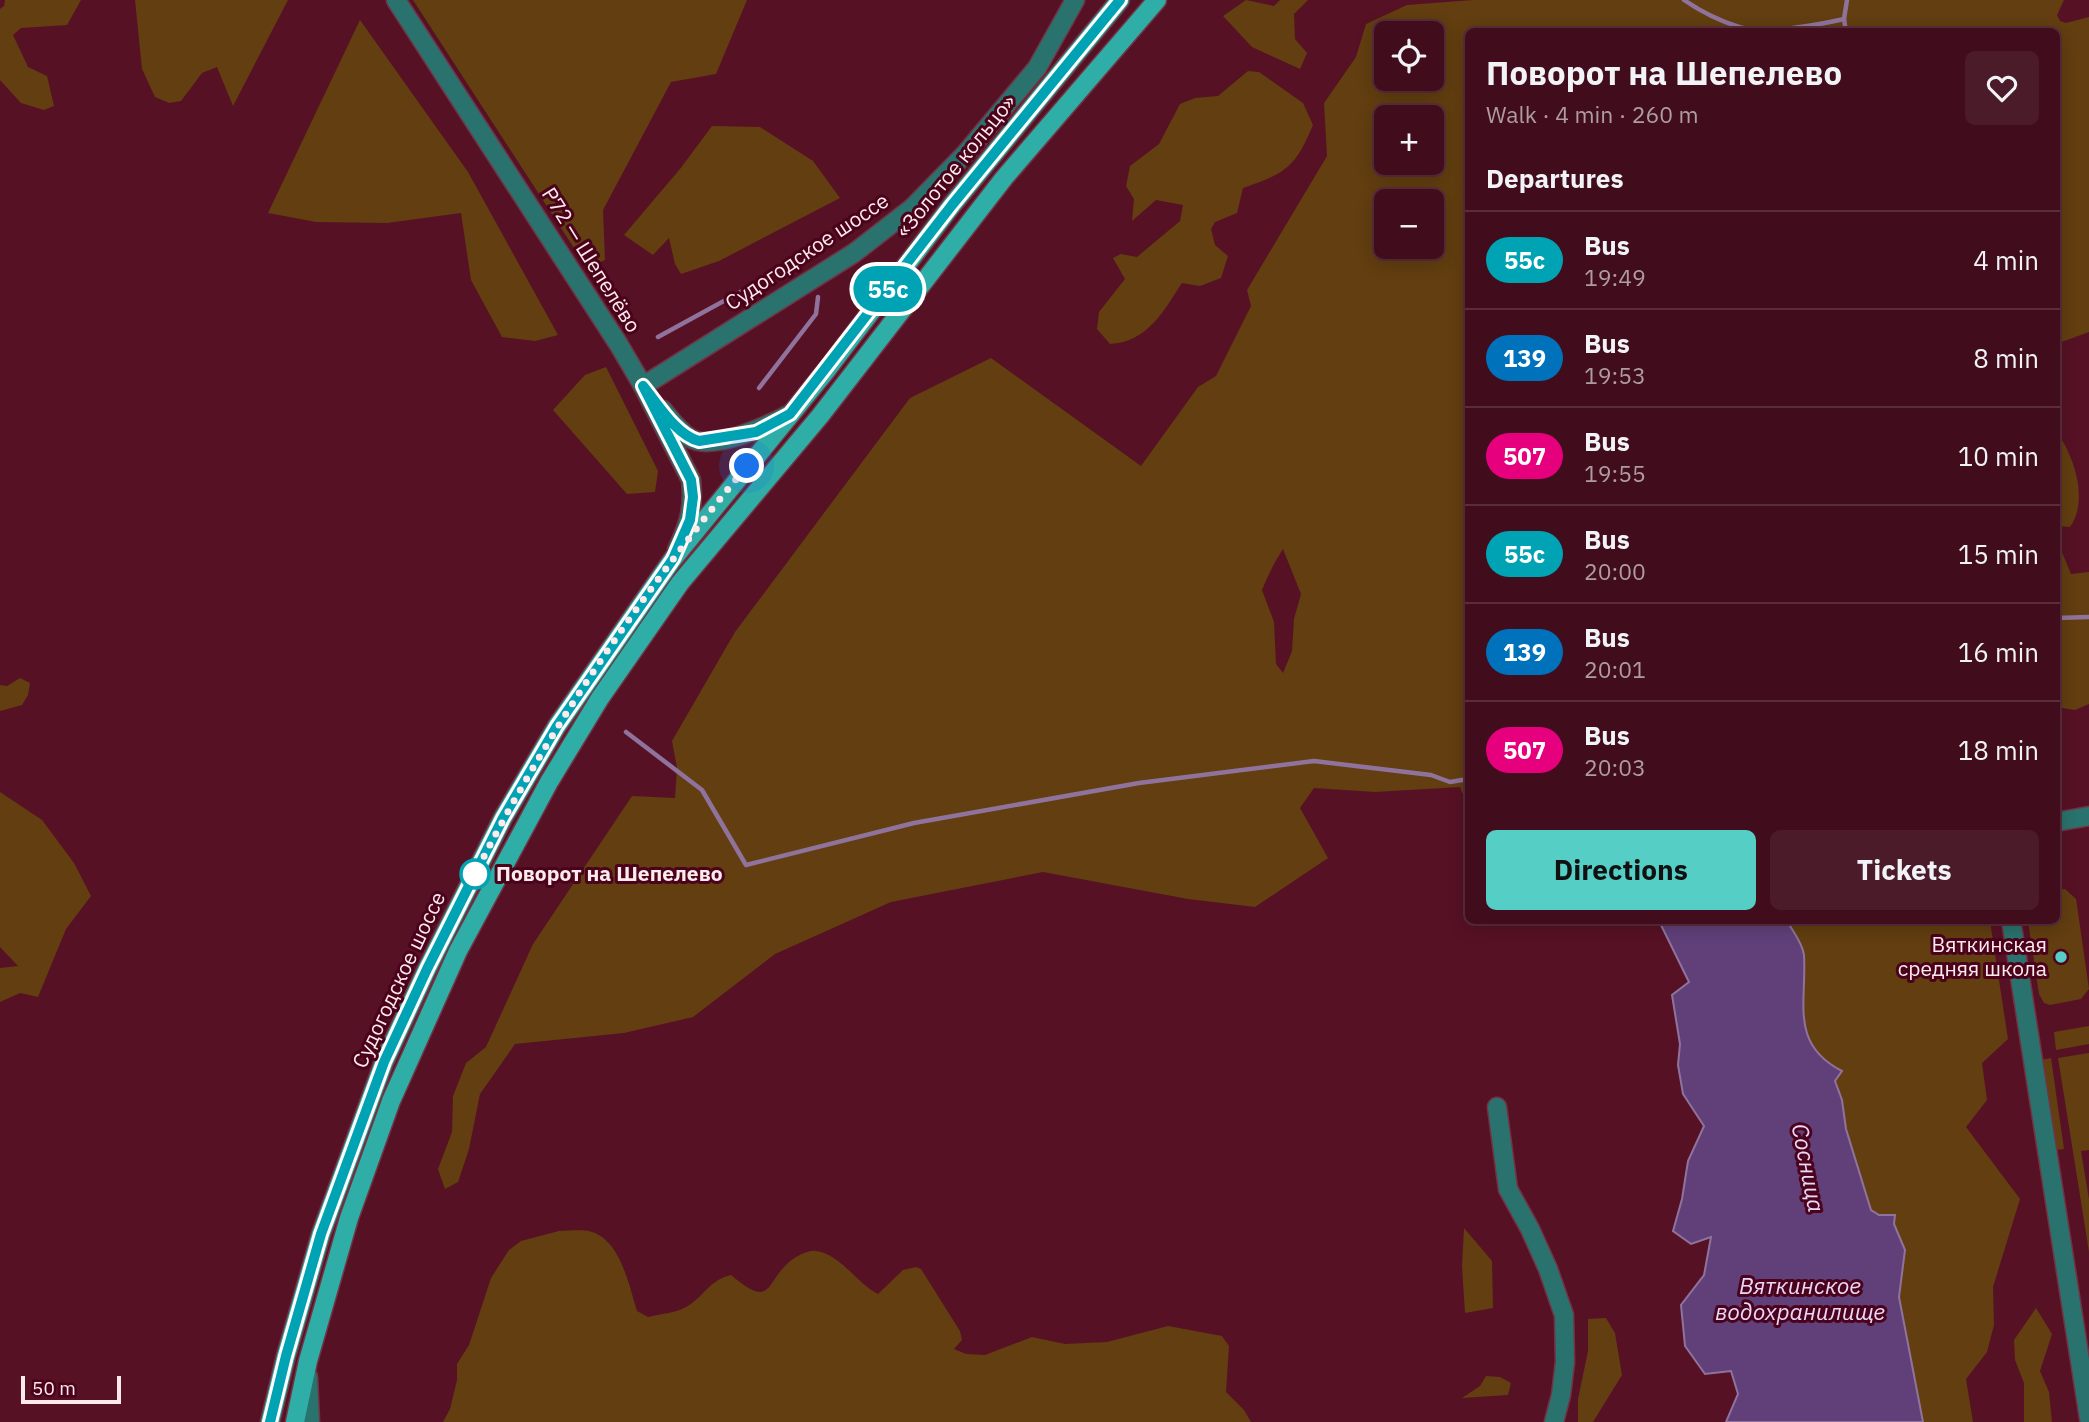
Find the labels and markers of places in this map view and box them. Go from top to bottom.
marker: Поворот на Шепелево [460,859,490,889]
place label: Поворот на Шепелево [496,859,723,887]
place label: Вяткинская средняя школа [1898,930,2047,982]
marker: Вяткинская средняя школа [2053,949,2069,965]

